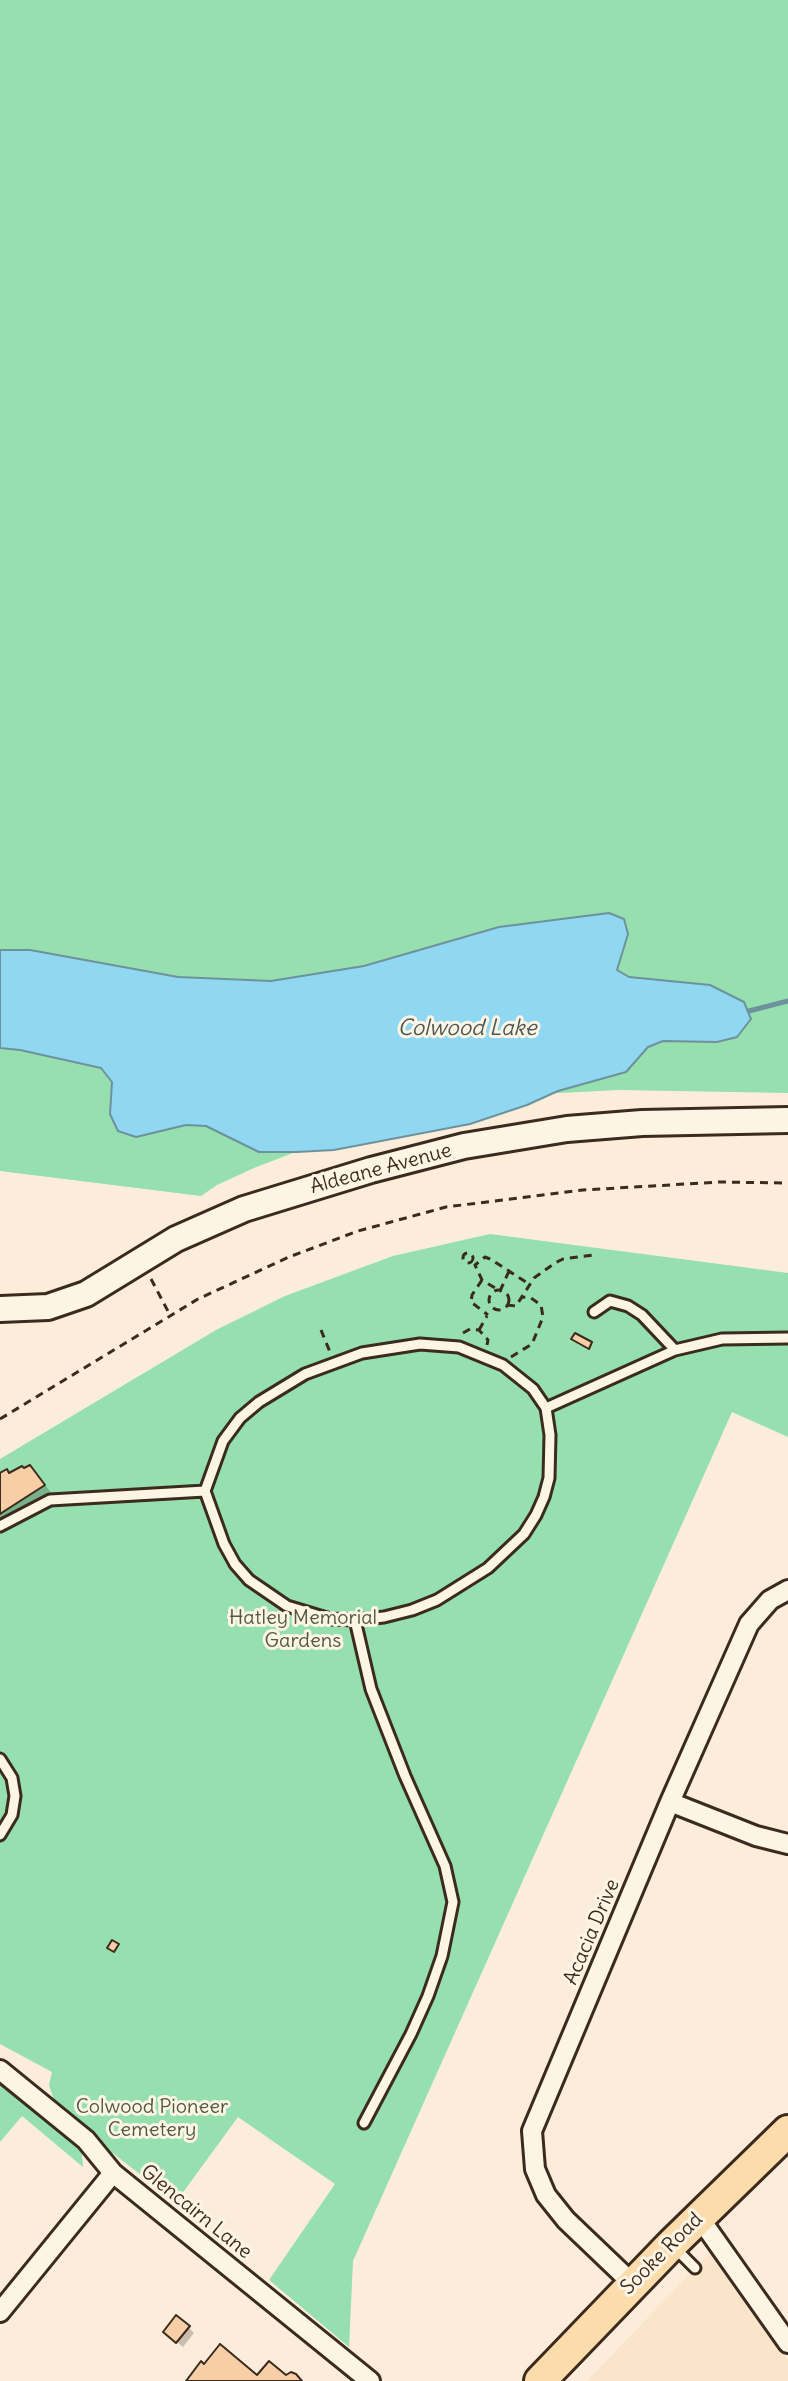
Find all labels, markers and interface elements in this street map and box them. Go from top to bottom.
water label: Colwood Lake [397,1016,537,1042]
street label: Aldeane Avenue [308,1139,454,1199]
park label: Hatley Memorial Gardens [229,1606,377,1653]
street label: Acacia Drive [559,1876,625,1988]
park label: Colwood Pioneer Cemetery [76,2095,228,2142]
street label: Glencairn Lane [136,2160,256,2264]
street label: Sooke Road [616,2208,708,2300]

